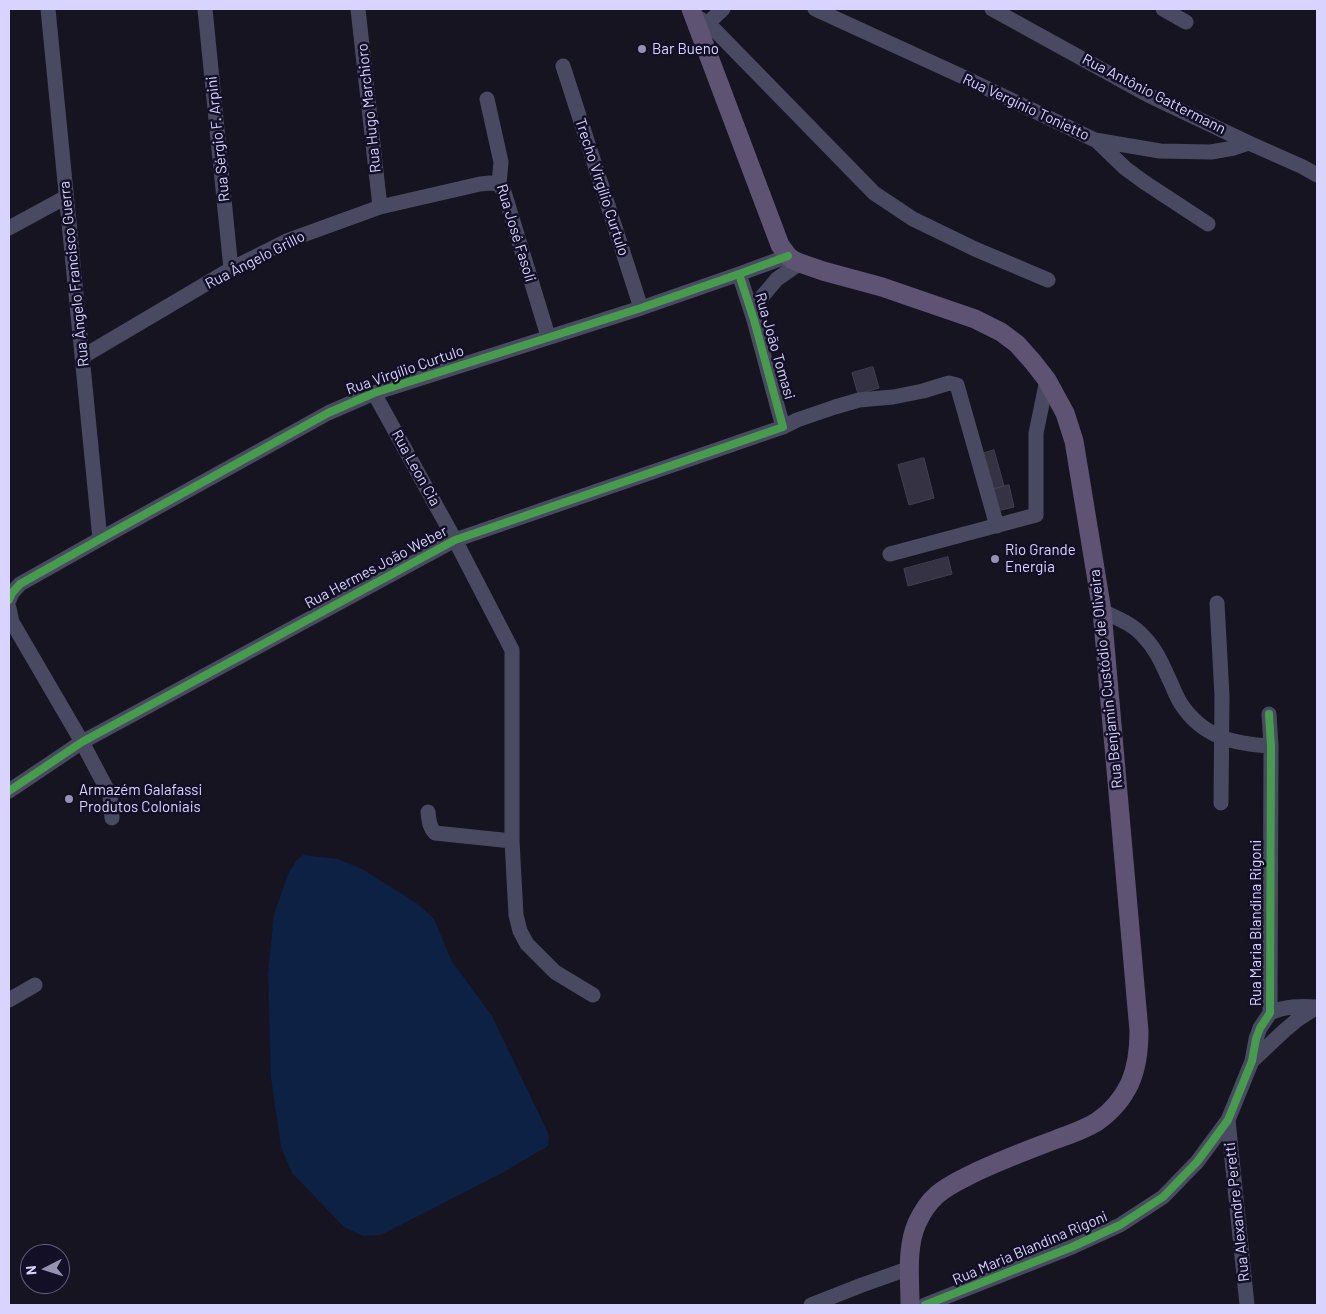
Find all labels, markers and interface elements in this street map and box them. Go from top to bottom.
place label: Bar Bueno [652,40,719,58]
street label: Rua Hugo Marchioro [353,42,385,174]
marker: Bar Bueno [636,43,648,55]
street label: Rua Antônio Gattermann [1079,50,1229,138]
street label: Rua Vergínio Tonietto [960,70,1092,144]
street label: Rua Sérgio F. Arpini [202,75,234,203]
street label: Trecho Virgílio Curtulo [571,116,633,258]
street label: Rua Ângelo Francisco Guerra [55,180,93,368]
street label: Rua José Fasoli [493,182,539,284]
street label: Rua Ângelo Grillo [202,227,308,293]
street label: Rua João Tomasi [751,291,799,401]
street label: Rua Virgílio Curtulo [344,341,466,399]
street label: Rua Leon Cia [388,427,444,509]
street label: Rua Hermes João Weber [302,522,450,612]
place label: Rio Grande Energia [1005,541,1076,576]
marker: Rio Grande Energia [989,553,1001,565]
street label: Rua Benjamin Custódio de Oliveira [1086,568,1126,790]
place label: Armazém Galafassi Produtos Coloniais [79,781,202,816]
marker: Armazém Galafassi Produtos Coloniais [63,793,75,805]
street label: Rua Maria Blandina Rigoni [1247,840,1265,1006]
street label: Rua Alexandre Peretti [1221,1141,1253,1283]
street label: Rua Maria Blandina Rigoni [950,1207,1110,1289]
north arrow [20,1244,70,1294]
text: N [22,1265,39,1276]

